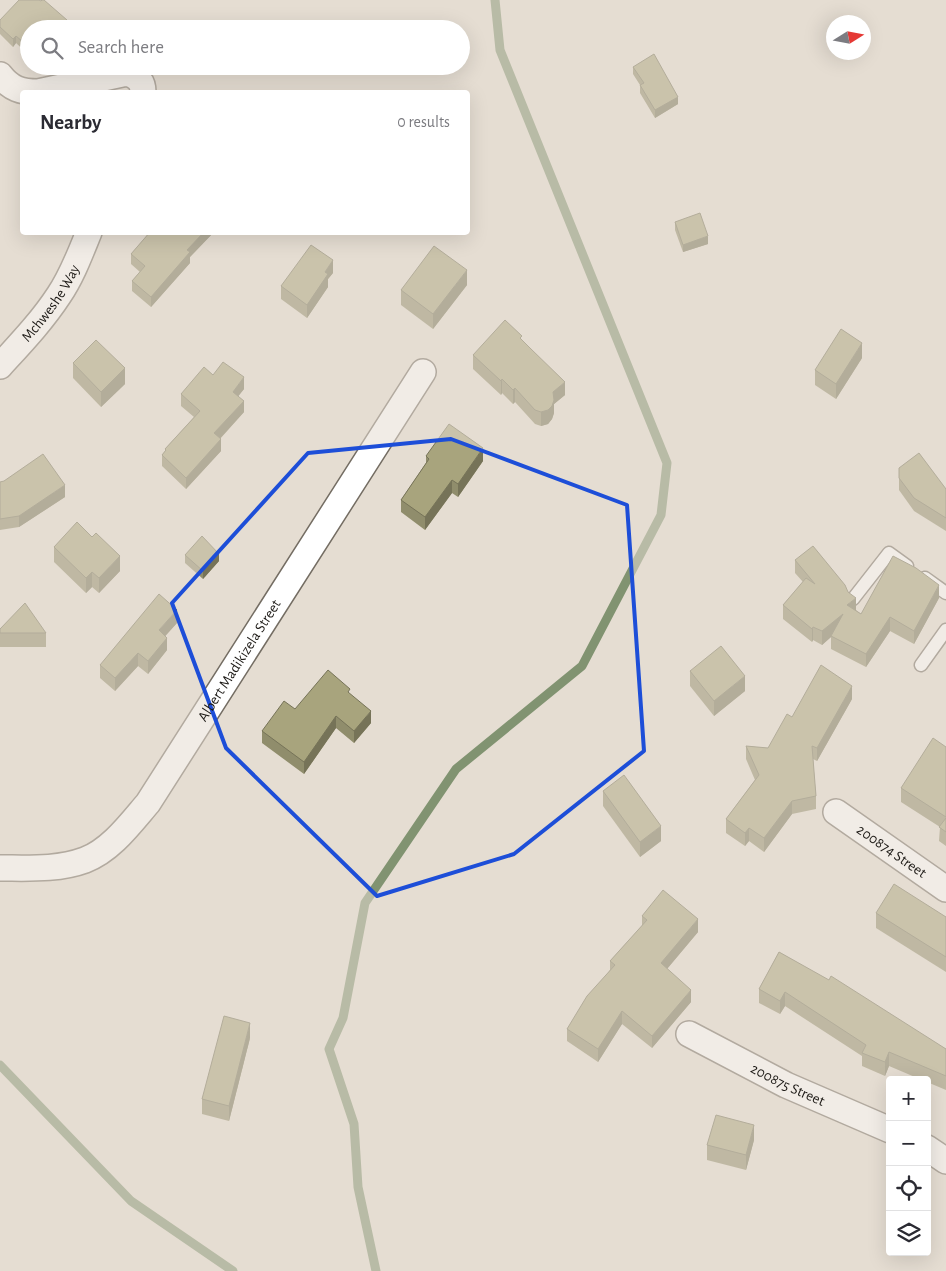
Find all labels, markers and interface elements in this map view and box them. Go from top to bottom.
north arrow [826,15,871,60]
search box [20,20,470,75]
icon: search [38,34,66,62]
text: Search here [78,38,164,57]
text: Nearby [40,112,101,133]
text: 0 results [397,114,450,130]
street label: Mchweshe Way [19,262,82,344]
street label: Albert Madikizela Street [195,597,283,724]
street label: 200874 Street [854,822,929,881]
street label: 200875 Street [748,1060,827,1108]
map controls [886,1076,931,1256]
button: + [886,1076,931,1121]
button: − [886,1121,931,1166]
button: locate [886,1166,931,1211]
button: layers [886,1211,931,1256]

